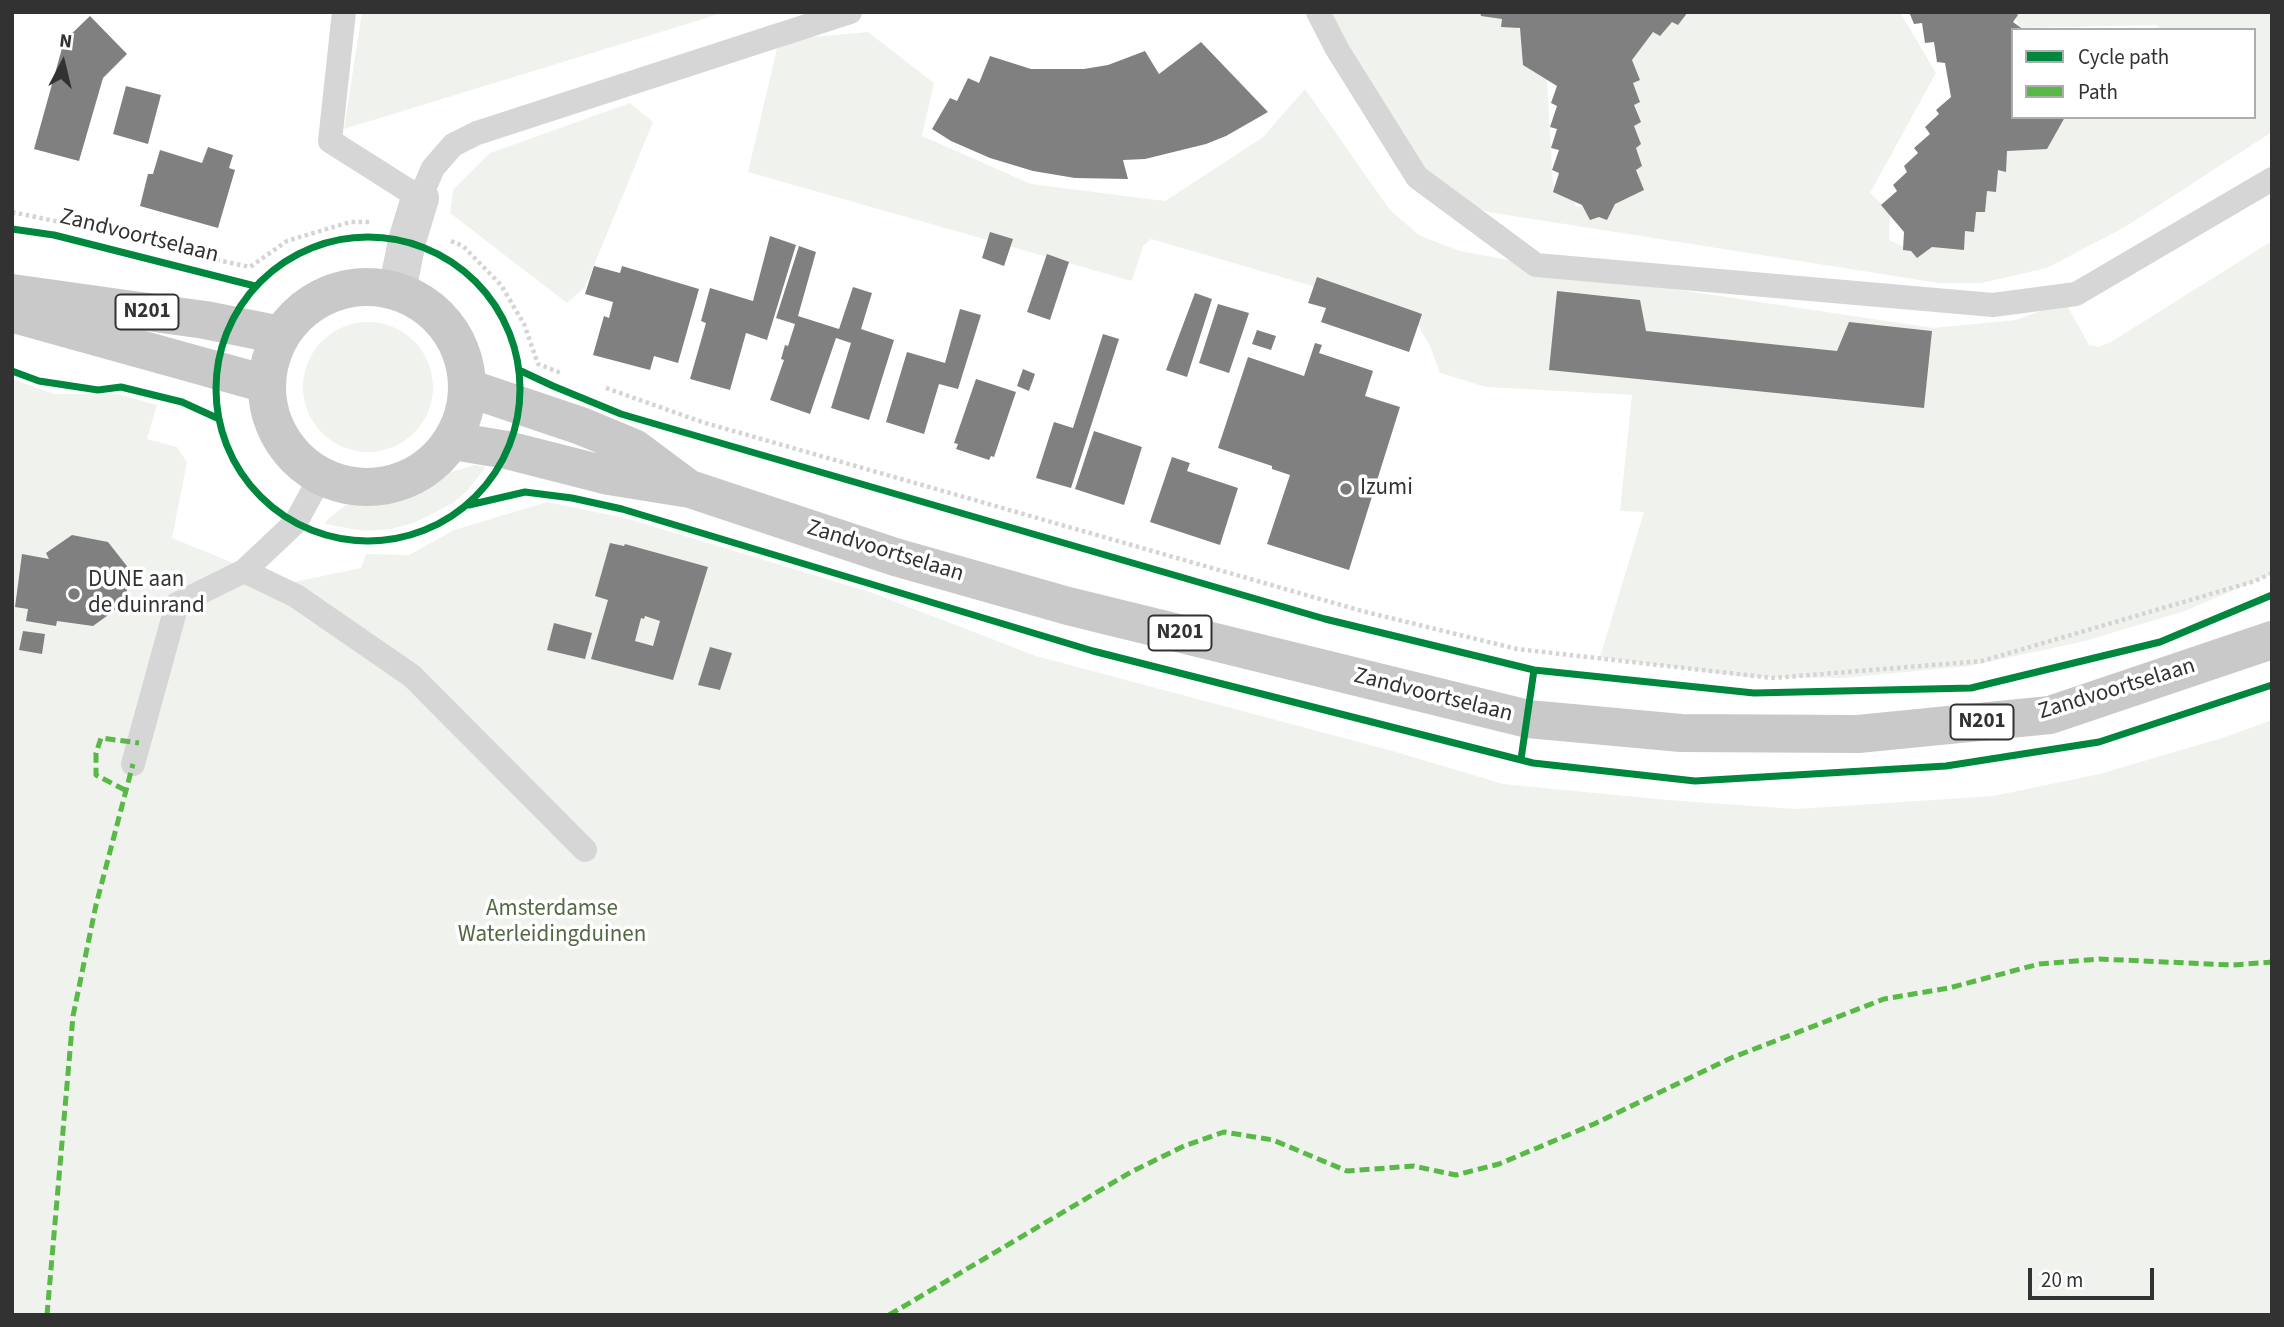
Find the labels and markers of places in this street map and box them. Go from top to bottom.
place label: Izumi [1360,475,1413,503]
marker: Izumi [1338,481,1354,497]
place label: DUNE aan de duinrand [88,567,205,621]
marker: DUNE aan de duinrand [66,586,82,602]

